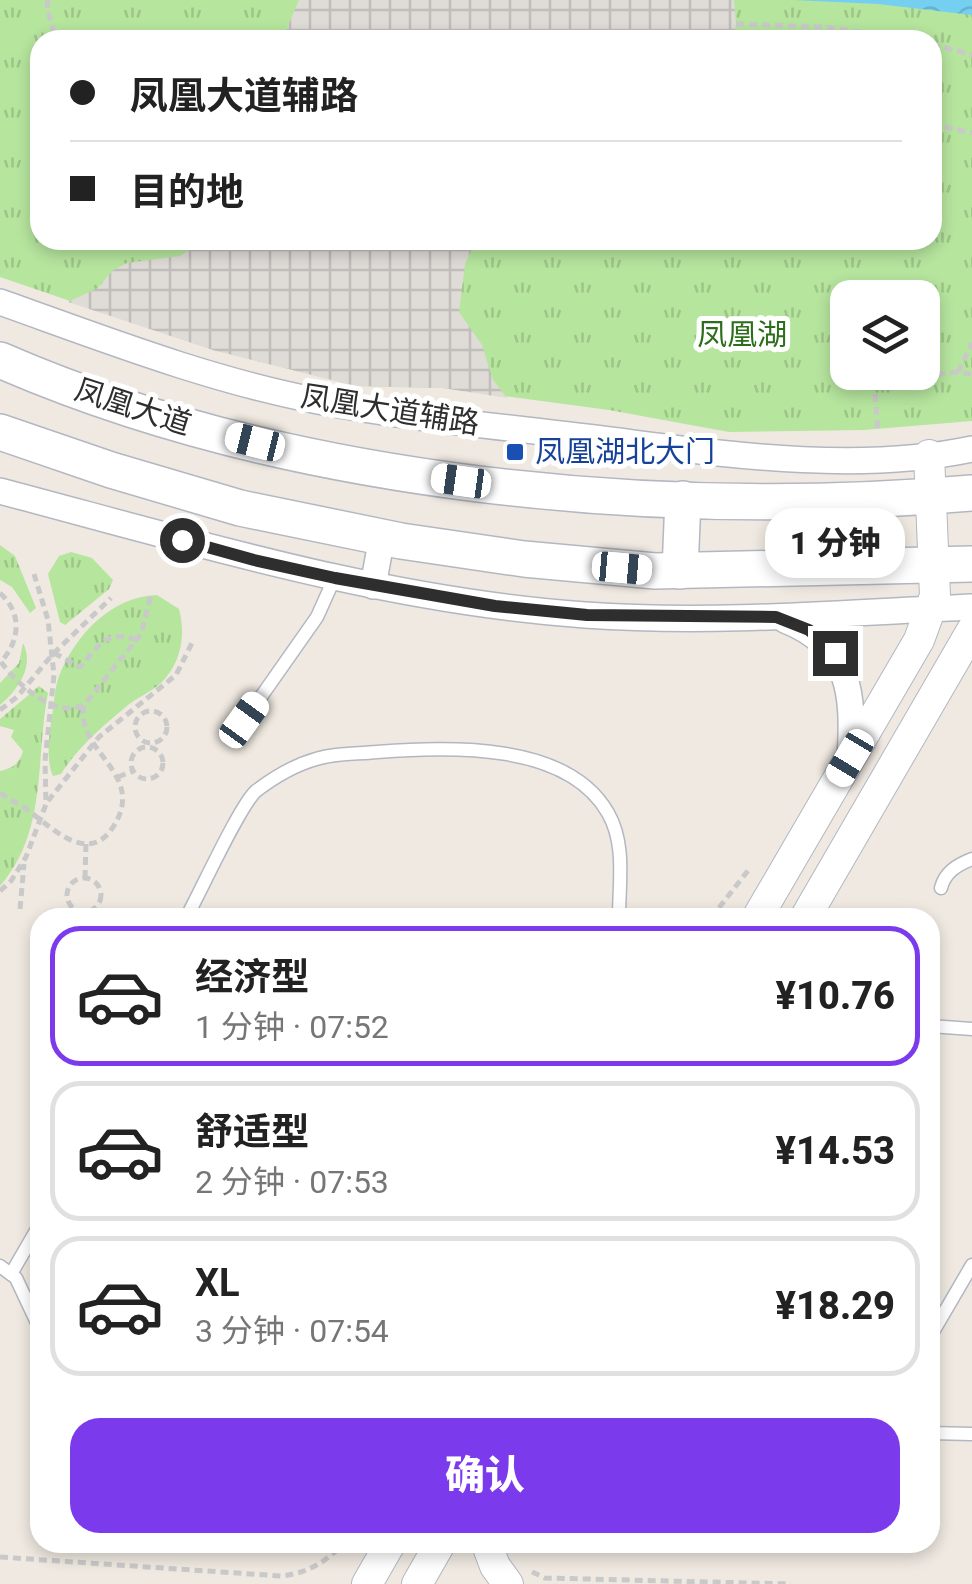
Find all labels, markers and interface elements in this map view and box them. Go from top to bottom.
text: 凤凰大道辅路 [130,74,358,118]
text: 目的地 [130,170,244,214]
map controls [830,280,940,390]
button: layers [830,280,940,390]
park label: 凤凰湖 [697,317,787,352]
street label: 凤凰大道 [71,371,196,442]
street label: 凤凰大道辅路 [298,378,482,441]
car [222,420,288,464]
place label: 凤凰湖北大门 [535,434,715,469]
marker: 凤凰湖北大门 [504,441,526,463]
car [429,462,493,500]
callout: 1 分钟 [765,508,905,578]
route start [160,518,205,563]
text: 1 分钟 [790,524,880,562]
car [591,550,653,586]
route end [813,631,858,676]
car [214,687,274,753]
car [822,725,878,791]
icon: car [75,951,165,1041]
text: 经济型 [195,955,309,999]
text: ¥10.76 [776,974,895,1018]
text: 1 分钟 · 07:52 [195,1008,389,1046]
icon: car [75,1106,165,1196]
text: 舒适型 [195,1110,309,1154]
text: ¥14.53 [776,1129,895,1173]
text: 2 分钟 · 07:53 [195,1163,389,1201]
icon: car [75,1261,165,1351]
text: XL [195,1261,240,1305]
text: ¥18.29 [776,1284,895,1328]
text: 3 分钟 · 07:54 [195,1312,389,1350]
button: 确认 [70,1418,900,1533]

